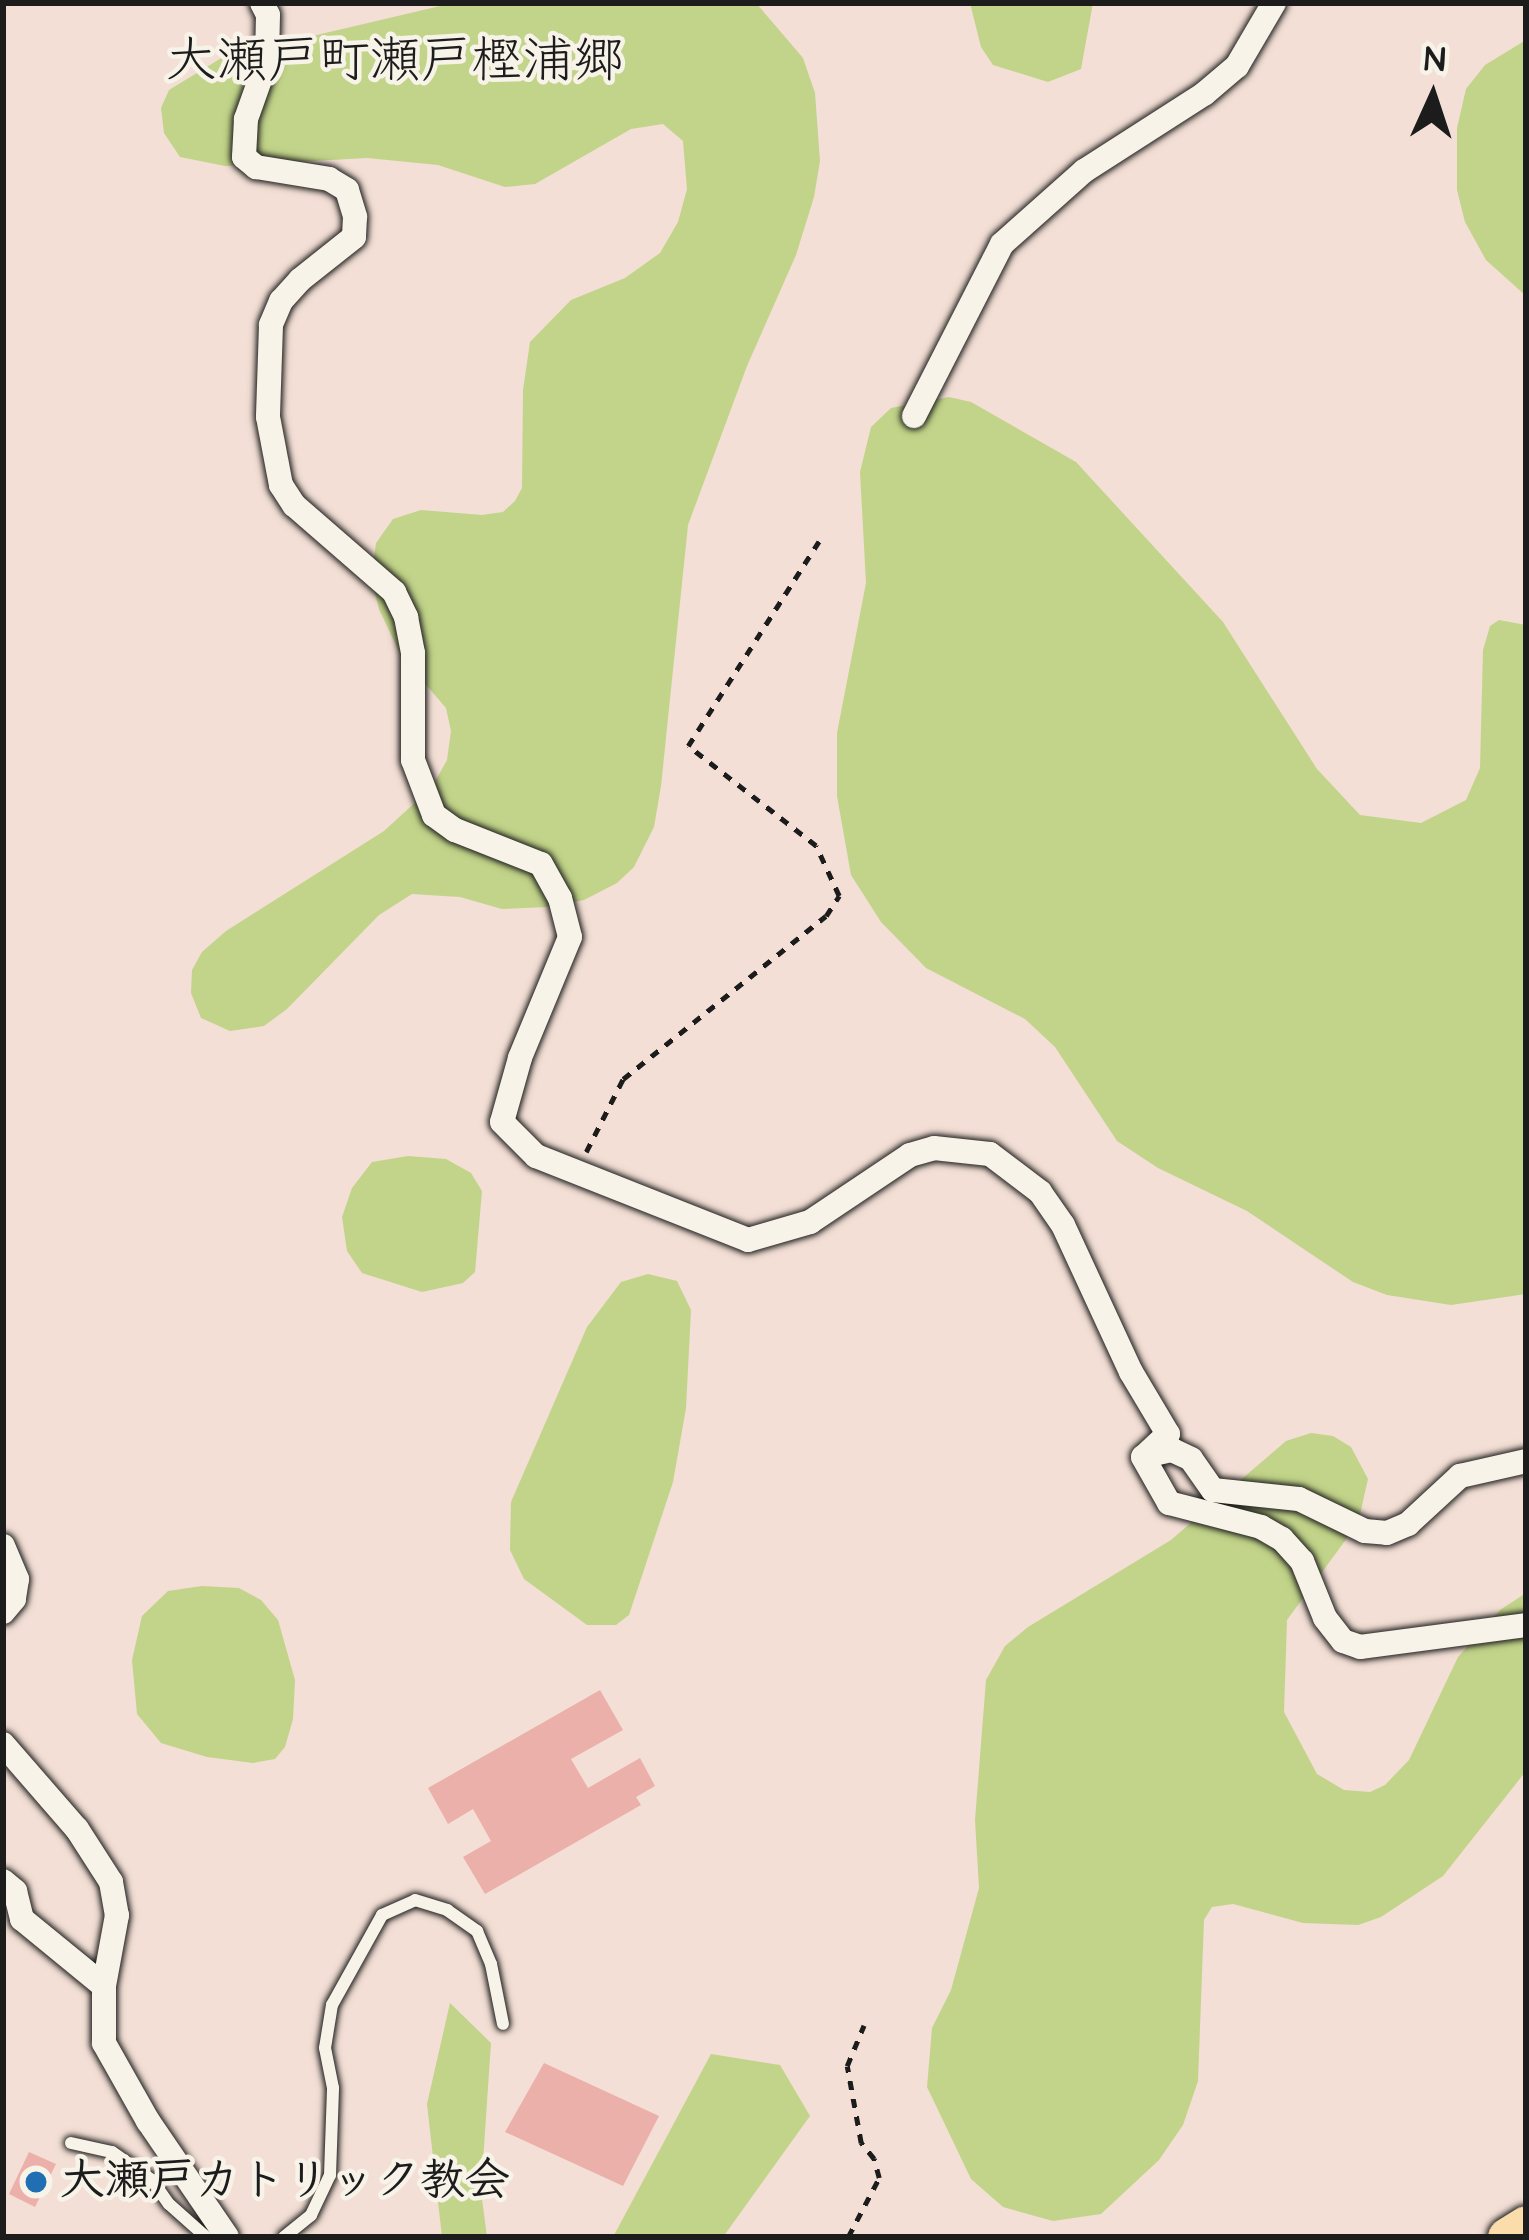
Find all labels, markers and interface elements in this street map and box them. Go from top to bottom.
district label: 大瀬戸町瀬戸樫浦郷 [166,31,624,93]
north arrow [1373,36,1493,156]
text: N [1423,37,1446,84]
place label: 大瀬戸カトリック教会 [60,2155,510,2209]
marker: 大瀬戸カトリック教会 [23,2169,49,2195]

